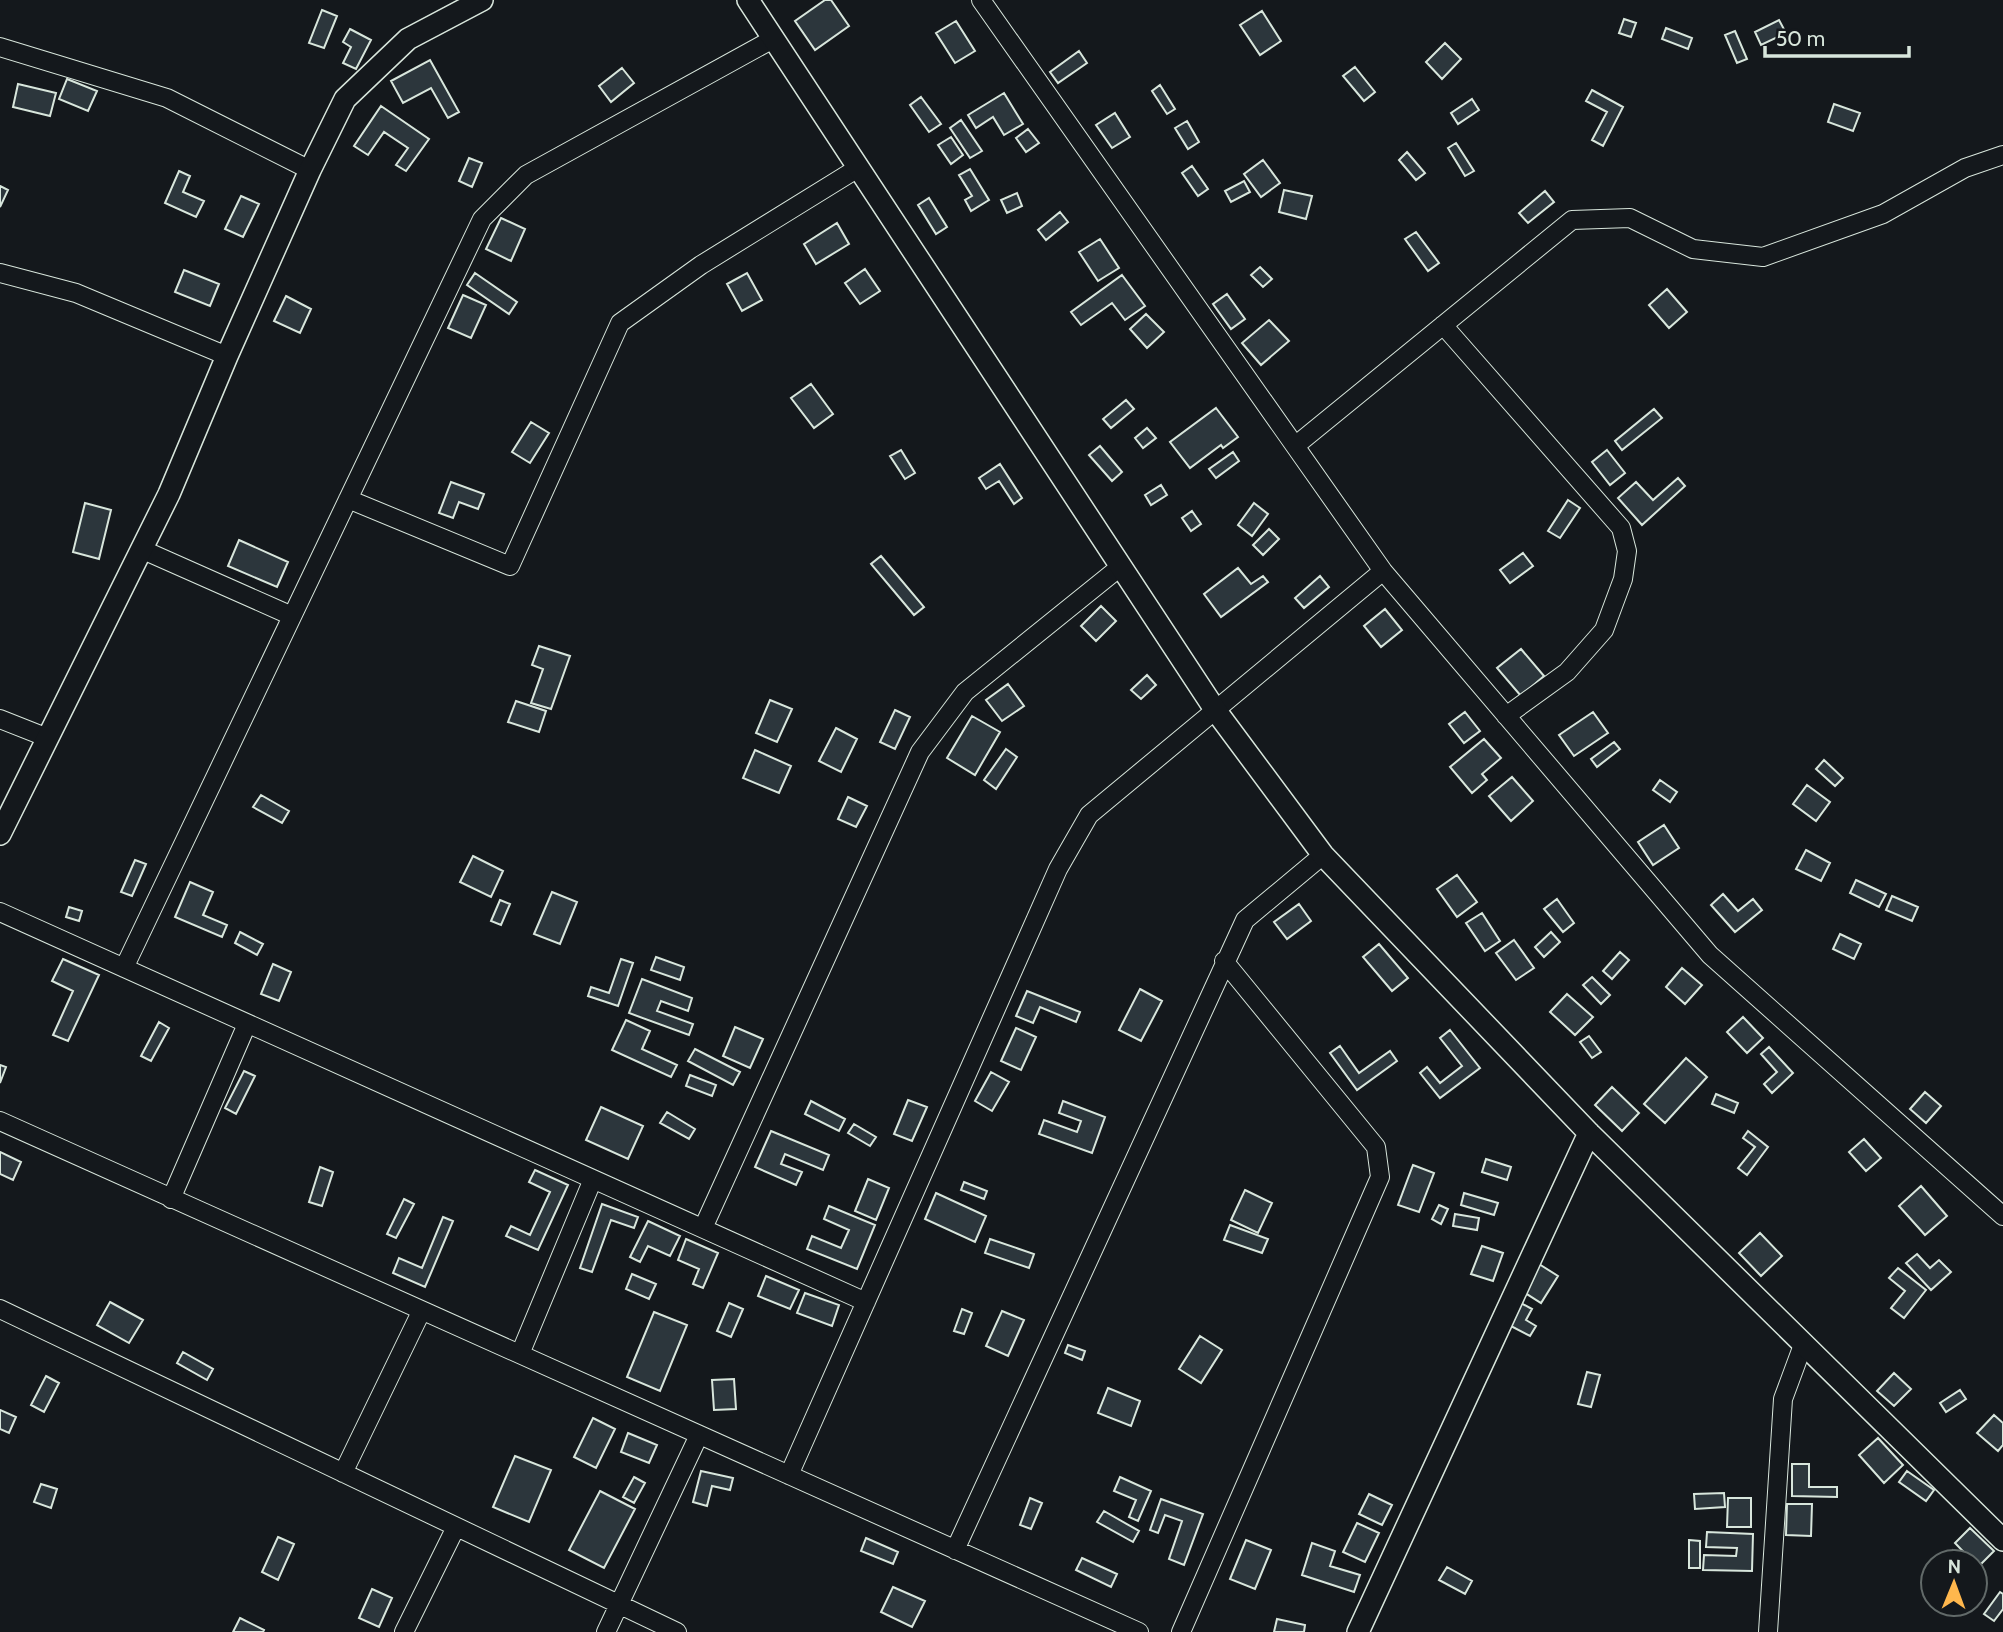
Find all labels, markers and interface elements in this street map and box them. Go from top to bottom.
scale bar [1765,14,1909,58]
text: 50 m [1776,26,1825,51]
north arrow [1919,1548,1989,1618]
text: N [1947,1555,1961,1578]

